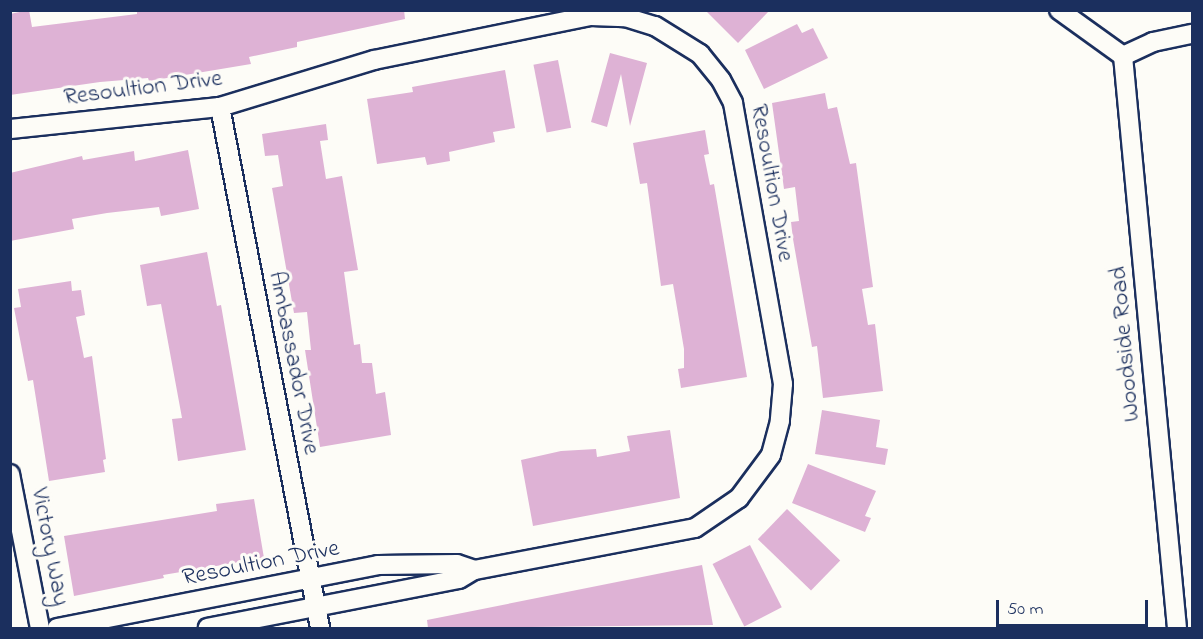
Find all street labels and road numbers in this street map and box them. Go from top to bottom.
street label: Resoultion Drive [62,65,224,113]
street label: Resoultion Drive [743,102,799,264]
street label: Woodside Road [1105,265,1147,423]
street label: Ambassador Drive [261,269,325,457]
street label: Victory Way [23,486,75,608]
street label: Resoultion Drive [180,535,342,593]

